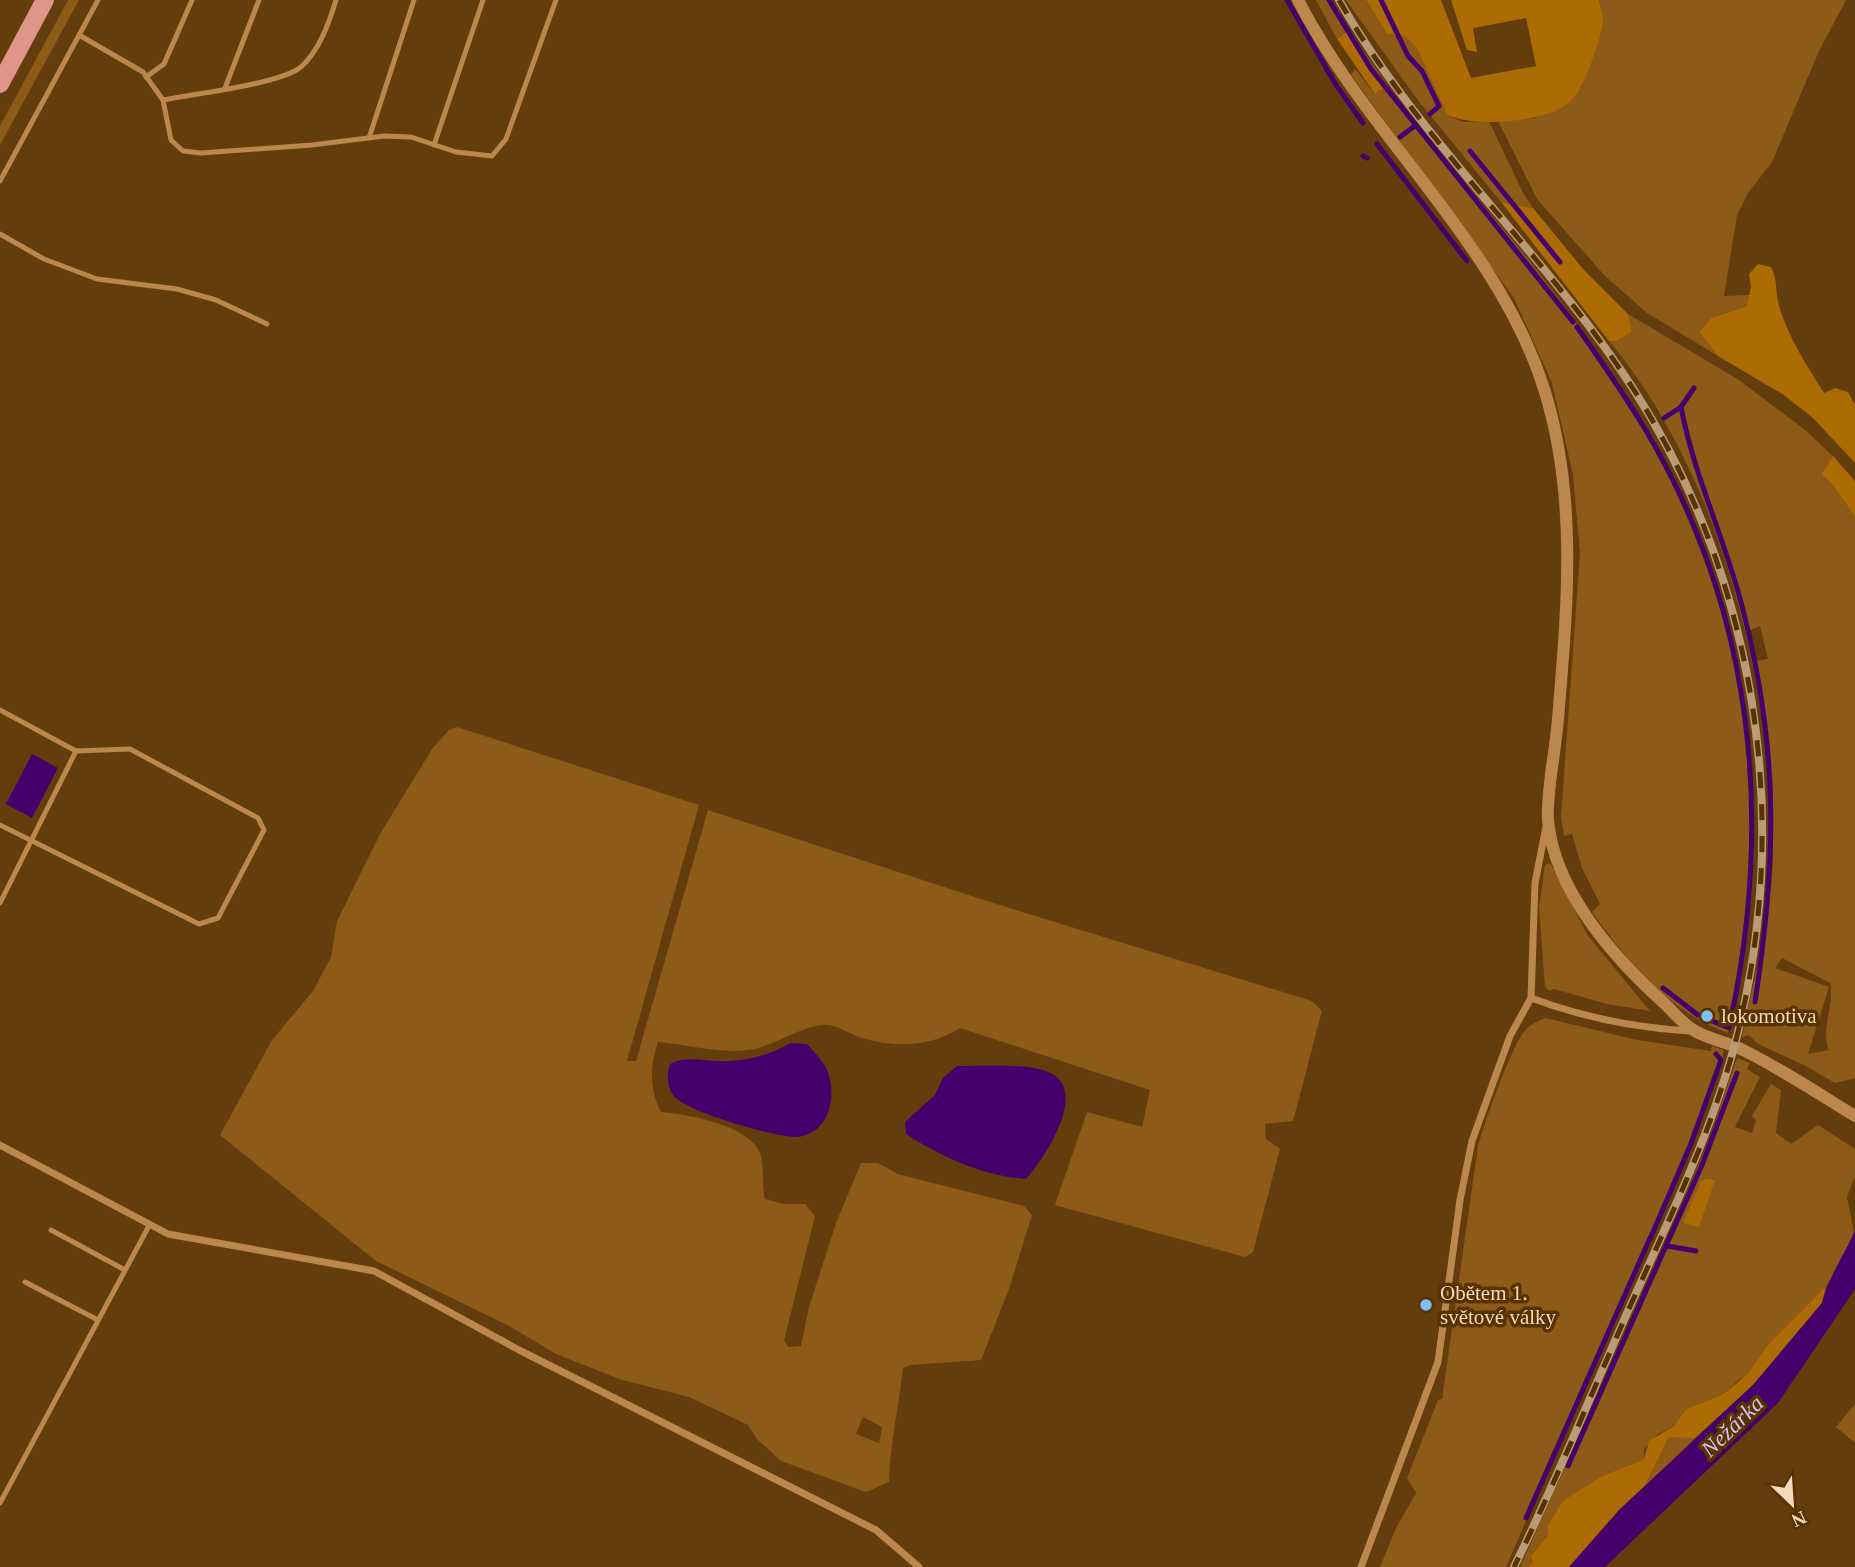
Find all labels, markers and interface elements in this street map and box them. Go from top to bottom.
place label: lokomotiva [1721,1004,1817,1028]
marker: lokomotiva [1699,1008,1715,1024]
place label: Obětem 1. světové války [1440,1281,1557,1329]
marker: Obětem 1. světové války [1418,1297,1434,1313]
water label: Nežárka [1695,1391,1769,1463]
north arrow [1757,1469,1827,1539]
text: N [1788,1507,1810,1531]

